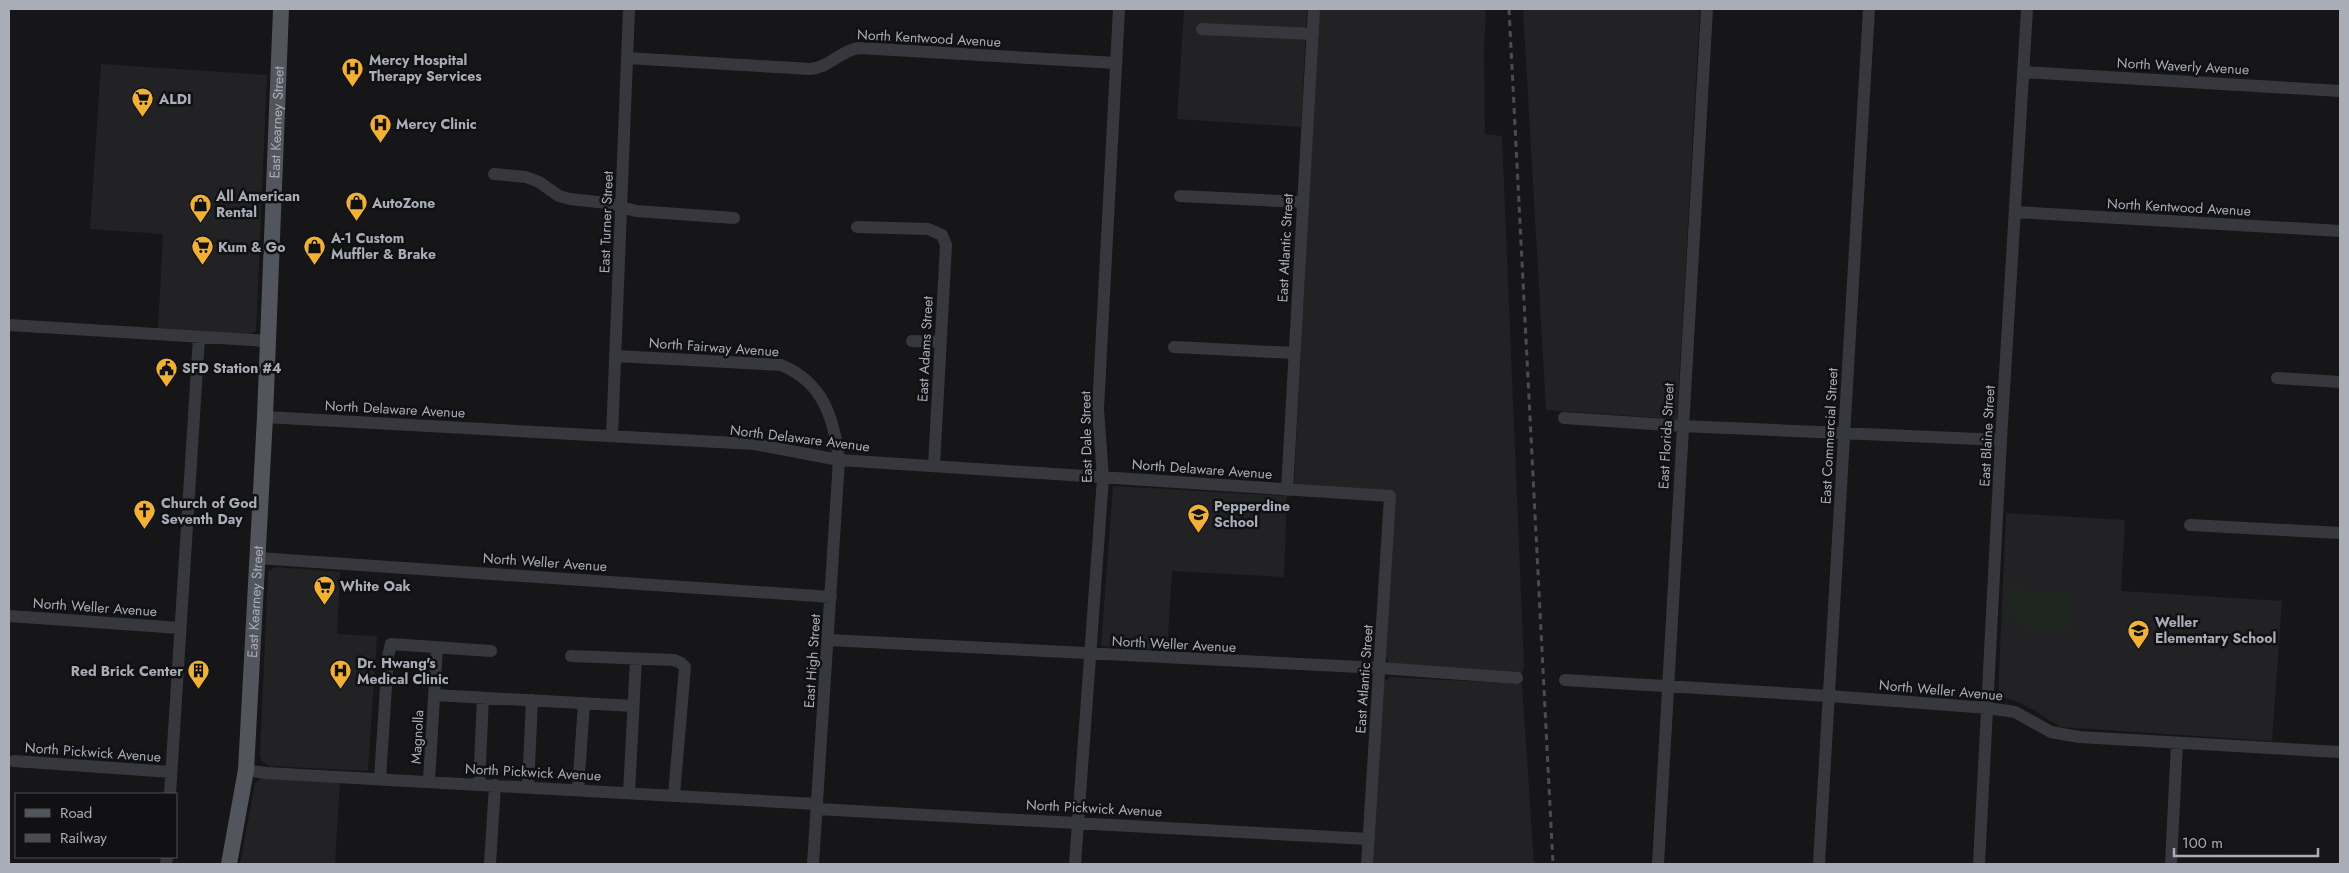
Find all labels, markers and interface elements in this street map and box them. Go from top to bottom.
street label: North Kentwood Avenue [857,24,1001,52]
place label: Mercy Hospital Therapy Services [369,50,482,86]
street label: North Waverly Avenue [2116,53,2250,79]
hospital icon: Mercy Hospital Therapy Services [341,56,365,87]
street label: East Kearney Street [264,65,289,179]
supermarket icon: ALDI [131,87,155,118]
place label: ALDI [158,89,191,109]
hospital icon: Mercy Clinic [368,112,392,143]
place label: Mercy Clinic [396,114,477,134]
street label: East Turner Street [594,170,618,273]
place label: All American Rental [215,186,300,222]
shop icon: AutoZone [344,191,368,222]
shop icon: All American Rental [188,192,212,223]
street label: East Atlantic Street [1272,192,1298,303]
place label: AutoZone [371,193,435,213]
street label: North Kentwood Avenue [2107,193,2251,221]
place label: A-1 Custom Muffler & Brake [330,228,436,264]
shop icon: A-1 Custom Muffler & Brake [303,234,327,265]
supermarket icon: Kum & Go [190,235,214,266]
place label: Kum & Go [218,237,285,257]
street label: East Adams Street [912,295,938,402]
street label: North Fairway Avenue [648,332,780,362]
public building icon: SFD Station #4 [154,356,178,387]
place label: SFD Station #4 [182,358,282,378]
street label: East Commercial Street [1815,367,1843,505]
street label: East Florida Street [1653,382,1679,490]
street label: East Blaine Street [1974,384,2000,487]
street label: East Dale Street [1075,390,1097,483]
street label: North Delaware Avenue [324,395,466,423]
street label: North Delaware Avenue [729,420,871,456]
street label: North Delaware Avenue [1131,454,1273,484]
place label: Church of God Seventh Day [161,493,257,529]
place label: Pepperdine School [1214,496,1290,532]
church icon: Church of God Seventh Day [133,499,157,530]
school or university icon: Pepperdine School [1186,502,1210,533]
street label: East Kearney Street [242,545,268,658]
street label: North Weller Avenue [482,548,608,576]
supermarket icon: White Oak [312,574,336,605]
place label: White Oak [340,576,411,596]
street label: North Weller Avenue [32,593,158,621]
place label: Weller Elementary School [2155,612,2276,648]
street label: East High Street [799,613,825,709]
school or university icon: Weller Elementary School [2127,618,2151,649]
street label: East Atlantic Street [1350,623,1378,734]
street label: North Weller Avenue [1111,631,1237,657]
place label: Dr. Hwang's Medical Clinic [357,653,449,689]
building icon: Red Brick Center [187,659,211,690]
hospital icon: Dr. Hwang's Medical Clinic [329,659,353,690]
place label: Red Brick Center [71,661,183,681]
street label: North Weller Avenue [1878,675,2004,705]
street label: Magnolla [406,709,428,765]
street label: North Pickwick Avenue [24,737,162,767]
street label: North Pickwick Avenue [464,758,602,786]
legend [15,793,178,858]
street label: North Pickwick Avenue [1025,794,1163,822]
text: Road [60,802,92,824]
scale bar [2174,826,2318,858]
text: Railway [60,827,107,849]
text: 100 m [2182,832,2223,854]

